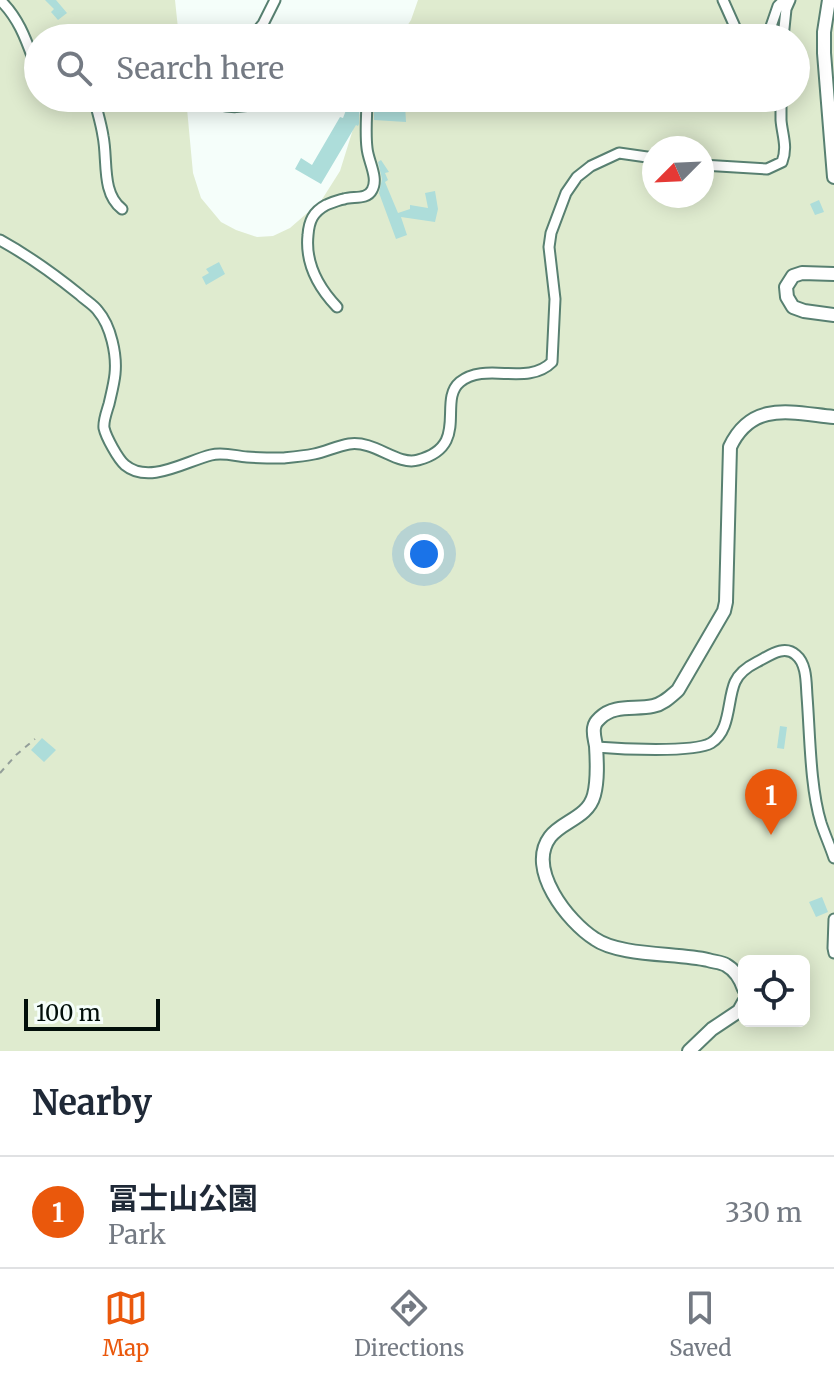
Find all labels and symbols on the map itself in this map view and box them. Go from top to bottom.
north arrow [642,136,714,208]
your location [404,534,444,574]
pin: 1 [745,769,797,835]
scale bar [24,995,160,1031]

